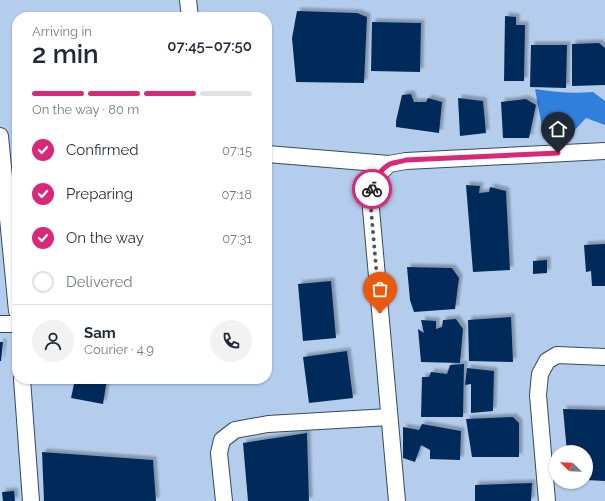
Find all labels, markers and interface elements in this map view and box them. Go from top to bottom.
text: Arriving in [32,24,92,39]
text: 07:45–07:50 [167,37,252,55]
text: 2 min [32,39,99,69]
text: On the way · 80 m [32,102,139,117]
pin [541,112,575,153]
icon: home [547,118,569,140]
icon: check [32,139,54,161]
text: Confirmed [66,141,139,159]
text: 07:15 [222,143,252,158]
courier [352,169,392,209]
icon: bike [361,178,383,200]
icon: check [32,183,54,205]
text: Preparing [66,185,133,203]
text: 07:18 [221,187,252,202]
icon: check [32,227,54,249]
text: On the way [66,229,144,247]
text: 07:31 [222,231,252,246]
pin [363,272,397,313]
text: Delivered [66,273,133,291]
icon: bag [369,278,391,300]
button: person [32,320,74,362]
button: phone [210,320,252,362]
text: Sam [84,324,116,342]
text: Courier · 4.9 [84,342,154,357]
north arrow [549,445,593,489]
map controls [549,445,593,489]

